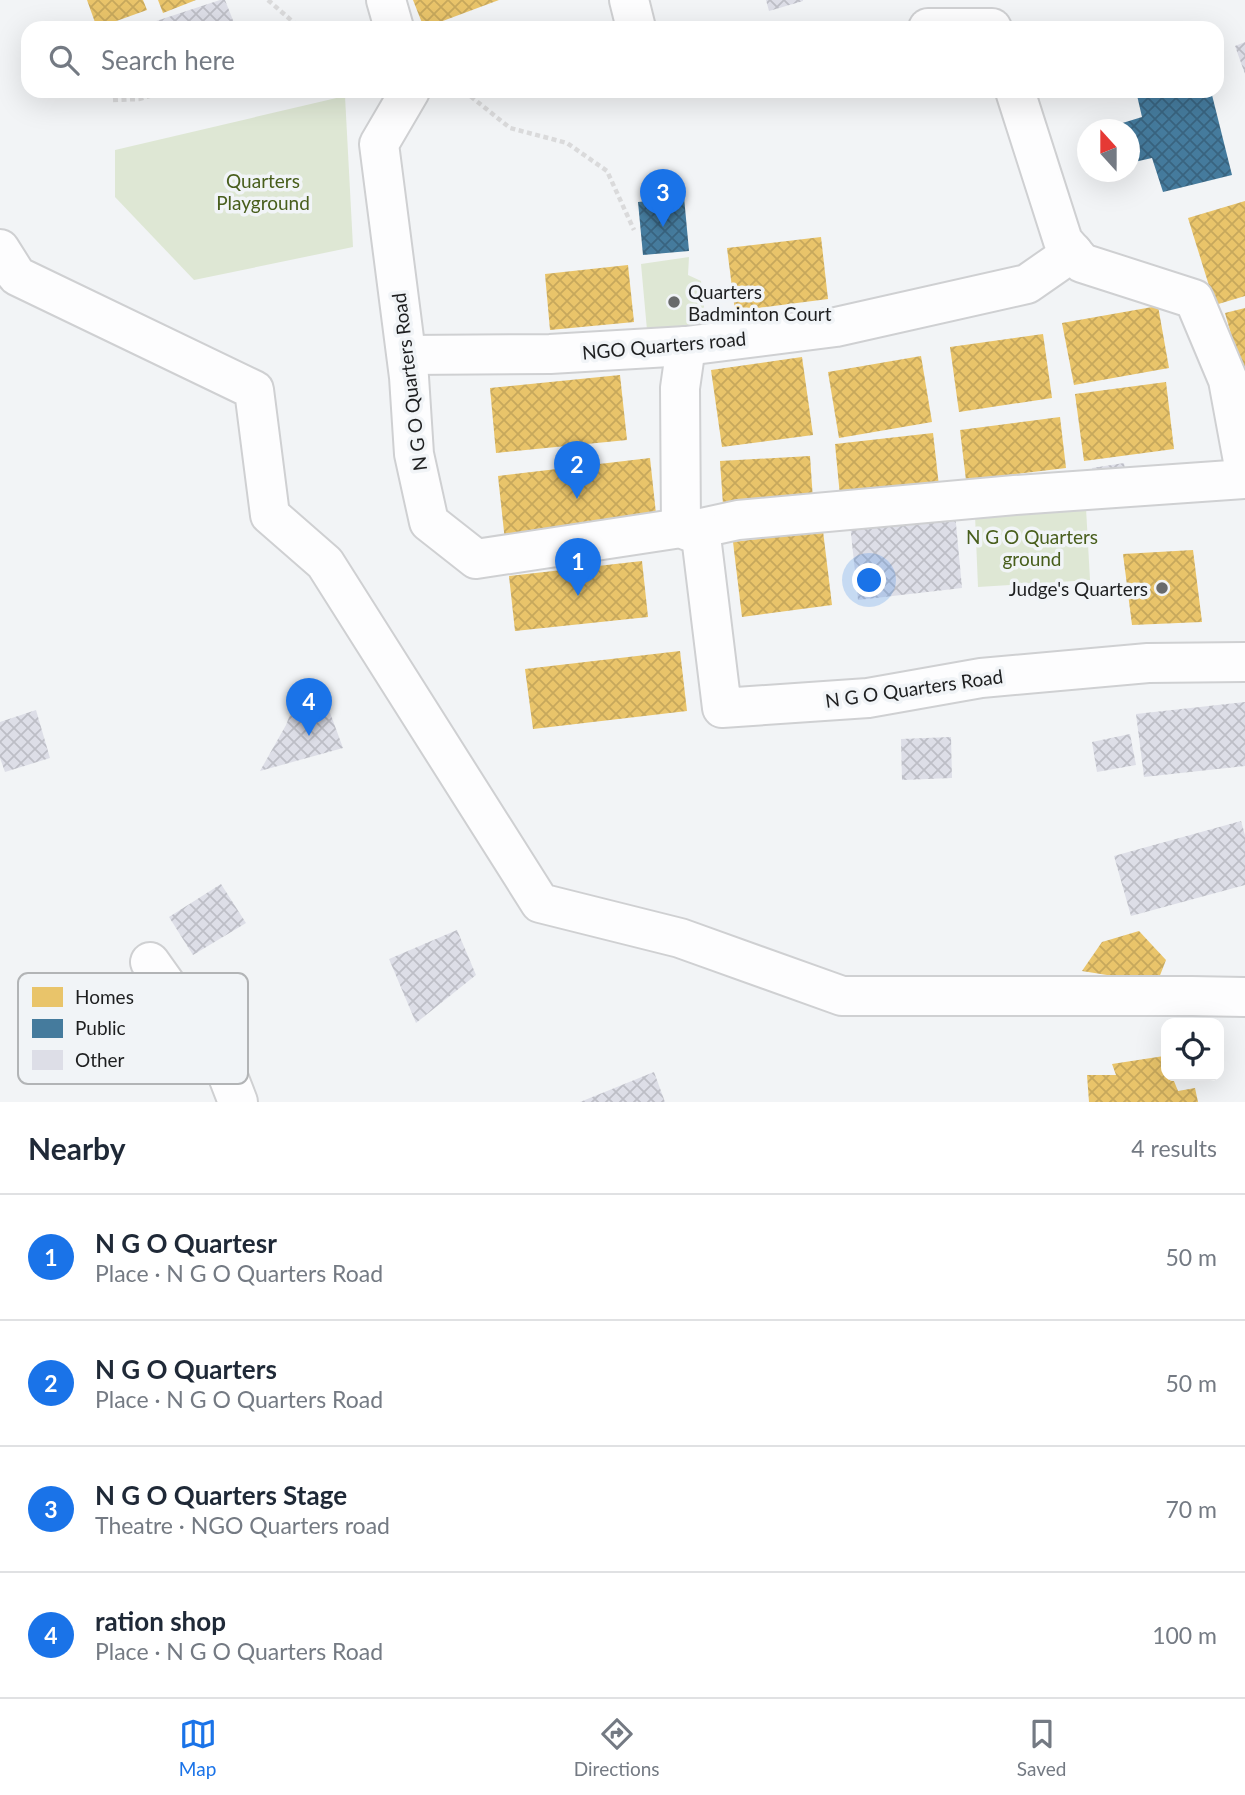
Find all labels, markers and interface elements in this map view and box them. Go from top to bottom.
search box [21,21,1224,98]
icon: search [45,41,83,79]
text: Search here [101,44,235,76]
north arrow [1077,119,1140,182]
park label: Quarters Playground [216,169,310,214]
pin: 3 [640,169,686,227]
place label: Quarters Badminton Court [688,280,832,325]
street label: N G O Quarters Road [387,292,431,472]
marker: Quarters Badminton Court [666,294,682,310]
street label: NGO Quarters road [581,326,747,364]
pin: 2 [554,441,600,499]
park label: N G O Quarters ground [966,525,1098,570]
pin: 1 [555,538,601,596]
your location [852,563,886,597]
place label: Judge's Quarters [1009,577,1148,600]
marker: Judge's Quarters [1154,580,1170,596]
street label: N G O Quarters Road [824,664,1004,712]
pin: 4 [286,678,332,736]
legend [18,973,248,1084]
text: Homes [75,985,134,1008]
text: Public [75,1016,126,1039]
map controls [1161,1018,1224,1081]
button: locate [1161,1018,1224,1081]
text: Other [75,1048,125,1071]
text: Nearby [28,1130,126,1166]
text: 4 results [1131,1134,1217,1162]
text: N G O Quartesr [95,1227,277,1259]
text: 1 [44,1243,58,1271]
text: 50 m [1166,1243,1217,1271]
text: Place · N G O Quarters Road [95,1259,383,1287]
text: N G O Quarters [95,1353,277,1385]
text: 2 [44,1369,58,1397]
text: 50 m [1166,1369,1217,1397]
text: Place · N G O Quarters Road [95,1385,383,1413]
text: N G O Quarters Stage [95,1479,347,1511]
text: 3 [44,1495,58,1523]
text: 70 m [1166,1495,1217,1523]
text: Theatre · NGO Quarters road [95,1511,390,1539]
text: ration shop [95,1605,226,1637]
text: 4 [44,1621,58,1649]
text: 100 m [1152,1621,1217,1649]
text: Place · N G O Quarters Road [95,1637,383,1665]
tab: Map [179,1715,217,1780]
tab: Directions [574,1715,660,1780]
tab: Saved [1017,1715,1066,1780]

